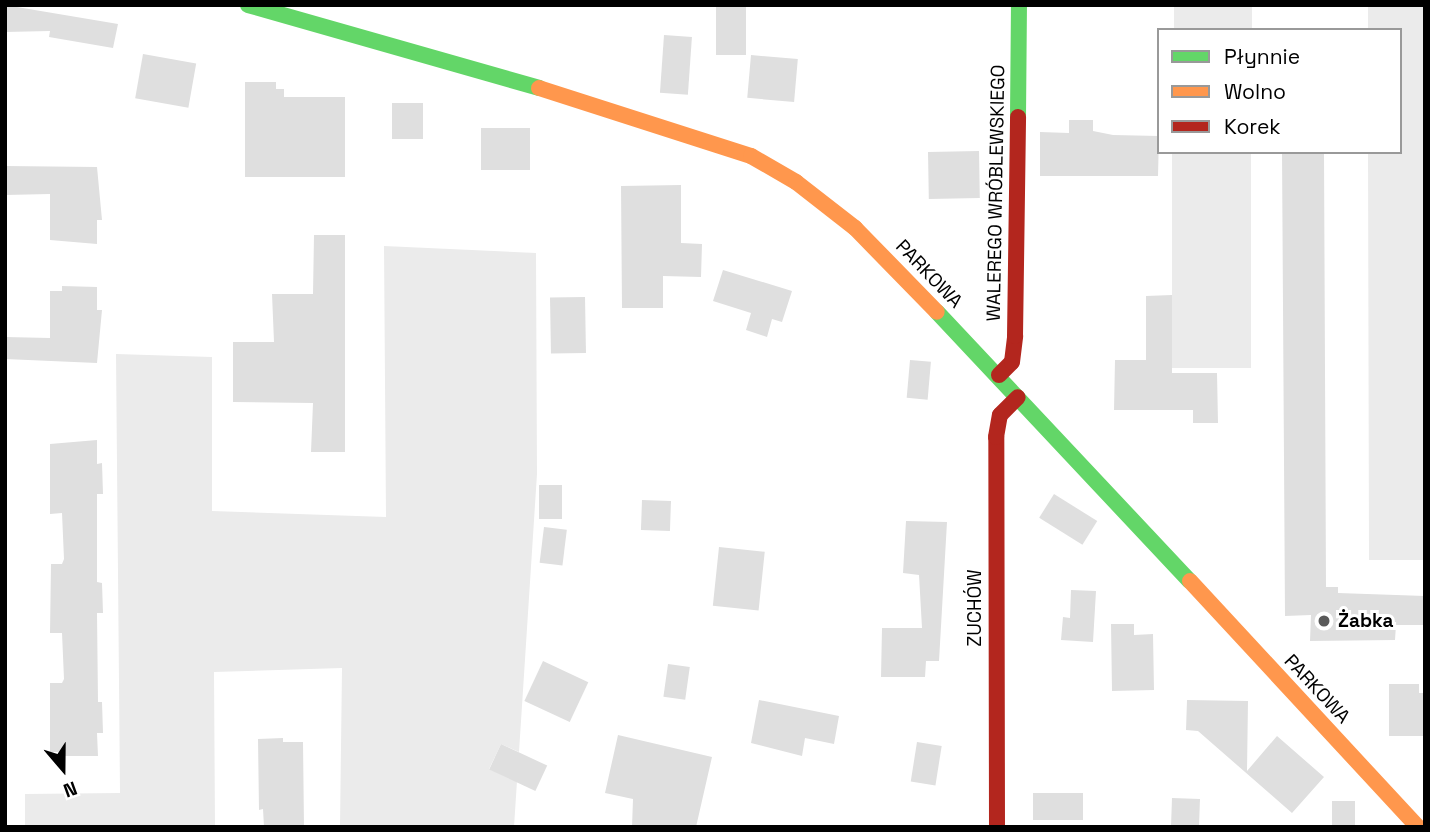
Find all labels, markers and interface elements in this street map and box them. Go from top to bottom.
legend [1157,28,1402,154]
text: Płynnie [1224,43,1300,70]
street label: WALEREGO WRÓBLEWSKIEGO [982,64,1010,322]
text: Wolno [1224,78,1286,105]
text: Korek [1224,113,1281,140]
street label: PARKOWA [891,235,967,313]
street label: ZUCHÓW [964,569,986,647]
place label: Żabka [1338,610,1394,632]
marker: Żabka [1316,613,1332,629]
street label: PARKOWA [1279,650,1355,728]
north arrow [28,734,98,804]
text: N [60,775,81,803]

